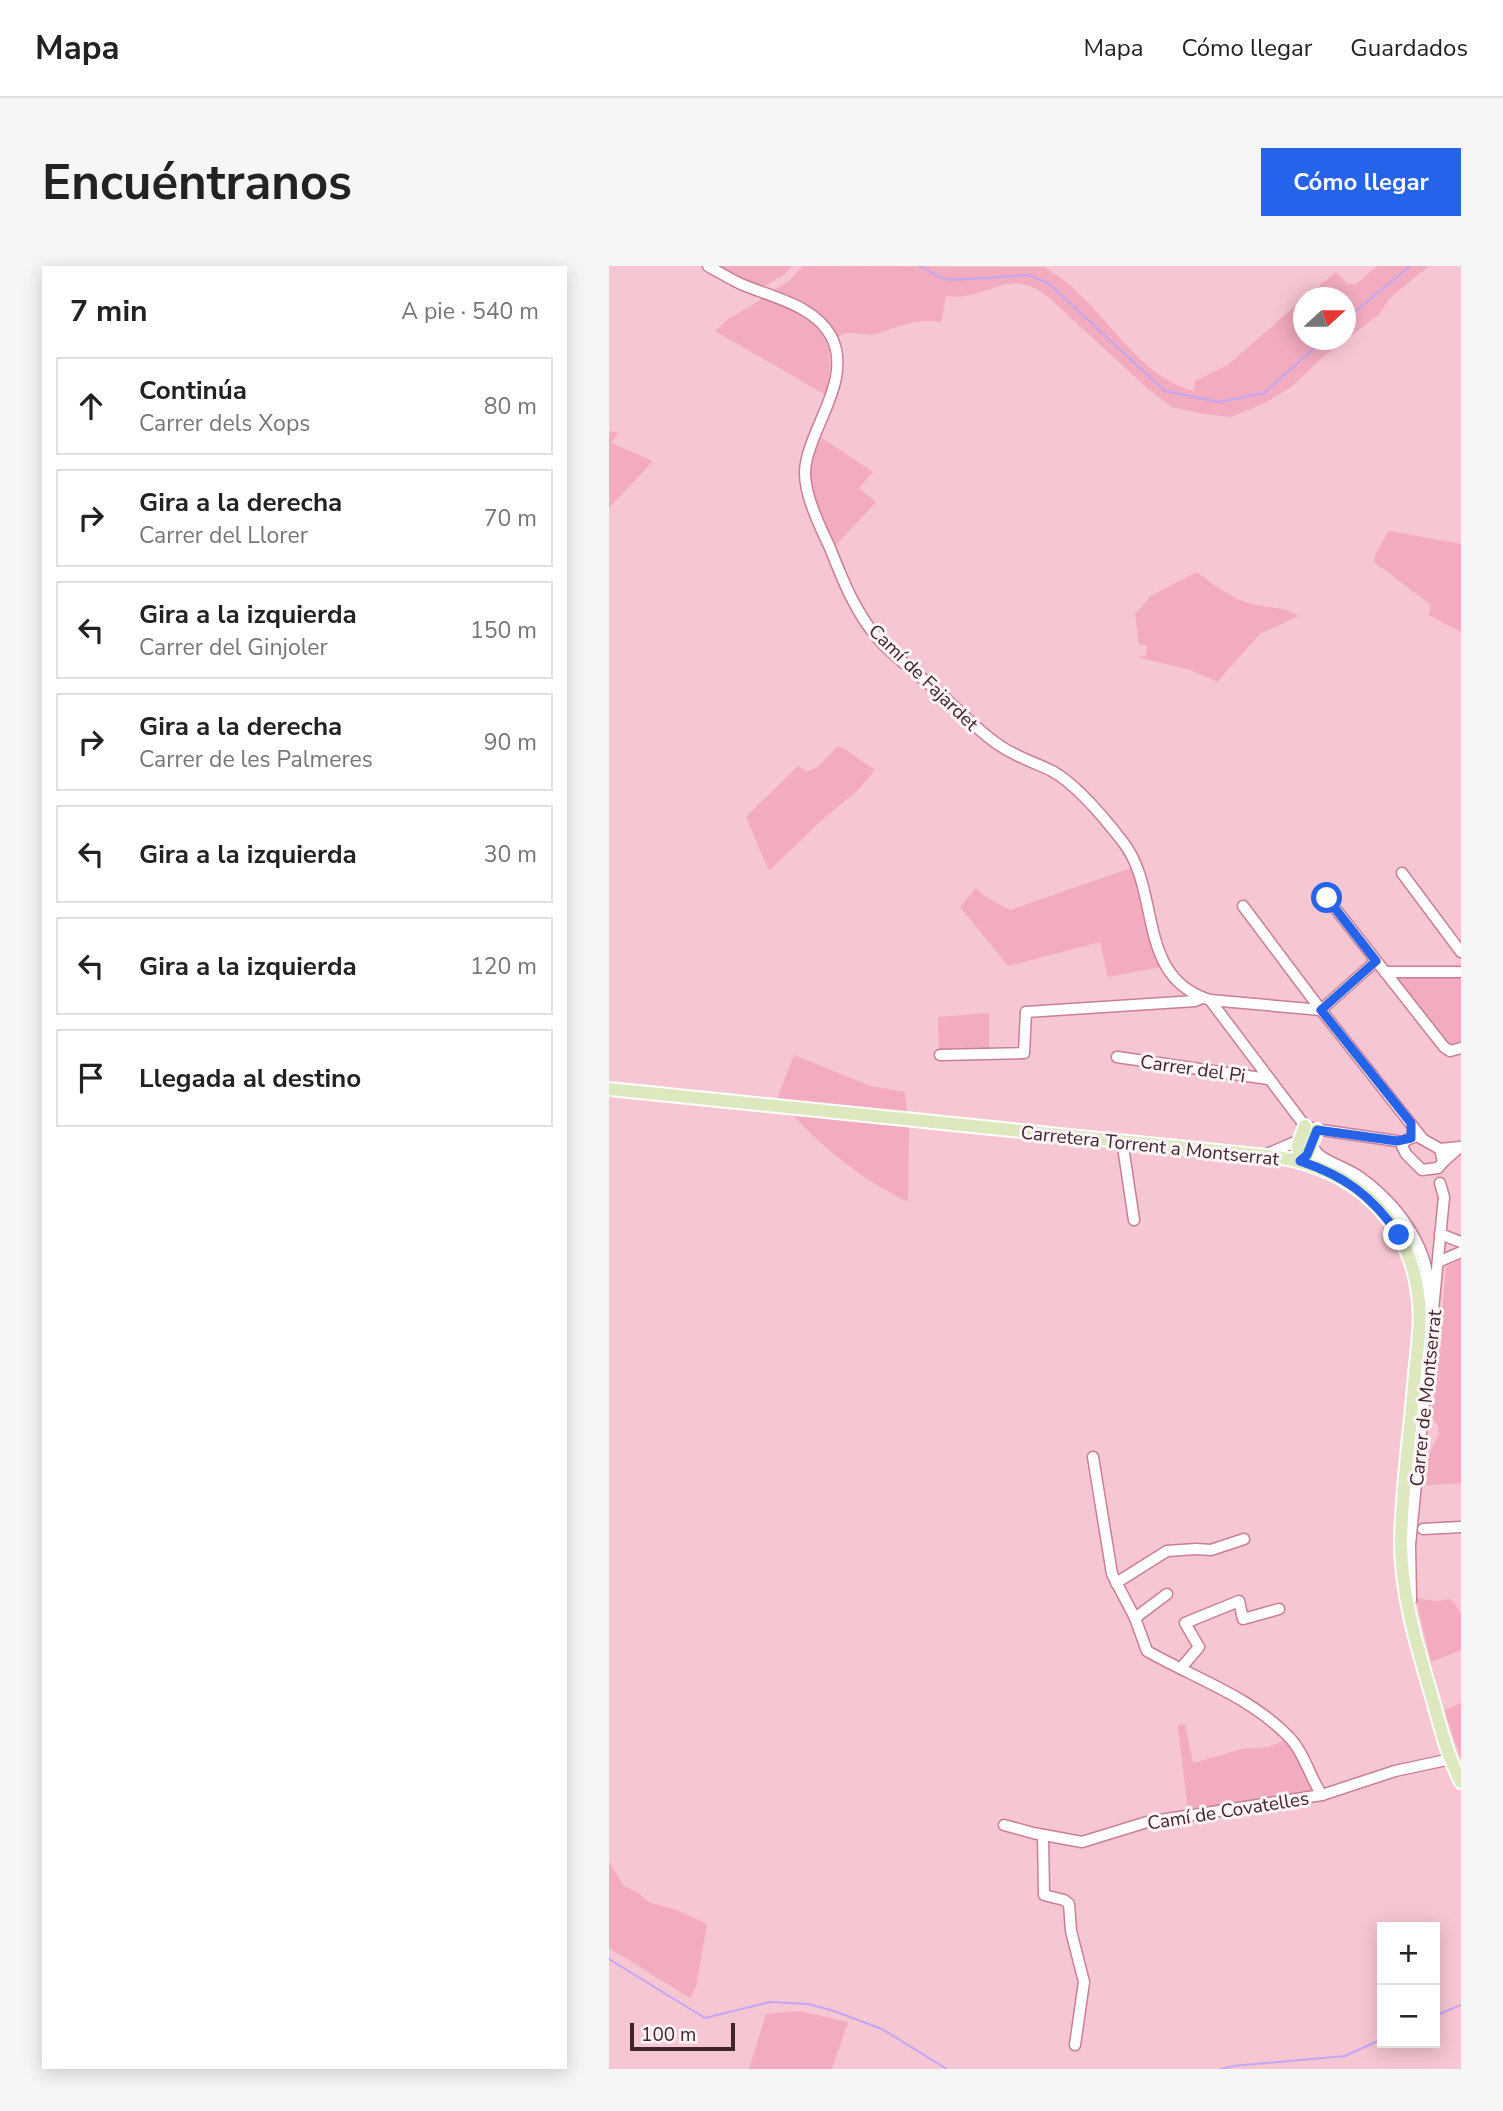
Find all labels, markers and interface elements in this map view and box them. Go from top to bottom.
text: Mapa [35,26,120,71]
text: Mapa [1083,32,1143,64]
text: Cómo llegar [1181,32,1312,64]
text: Guardados [1350,32,1468,64]
button: Cómo llegar [1261,148,1461,216]
text: Encuéntranos [42,149,352,216]
north arrow [1293,287,1356,350]
text: 7 min [70,291,148,332]
text: A pie · 540 m [401,296,539,327]
text: Continúa [139,373,247,408]
icon: ahead [72,387,110,425]
text: 80 m [484,391,537,422]
text: Carrer dels Xops [139,408,310,439]
text: Gira a la derecha [139,485,342,520]
icon: right [72,499,110,537]
text: 70 m [484,503,537,534]
text: Carrer del Llorer [139,520,308,551]
text: Gira a la izquierda [139,597,357,632]
icon: left [72,611,110,649]
text: 150 m [470,615,537,646]
street label: Camí de Fajardet [863,619,984,737]
text: Carrer del Ginjoler [139,632,328,663]
text: Gira a la derecha [139,709,342,744]
icon: right [72,723,110,761]
text: 90 m [484,727,537,758]
text: Carrer de les Palmeres [139,744,373,775]
icon: left [72,835,110,873]
text: Gira a la izquierda [139,837,357,872]
text: 30 m [484,839,537,870]
route start [1311,882,1342,913]
icon: left [72,947,110,985]
text: Gira a la izquierda [139,949,357,984]
text: 120 m [470,951,537,982]
street label: Carrer del Pi [1139,1049,1247,1089]
icon: arrive [72,1059,110,1097]
text: Llegada al destino [139,1061,361,1096]
street label: Carretera Torrent a Montserrat [1019,1119,1281,1173]
route end [1383,1219,1414,1250]
street label: Carrer de Montserrat [1404,1308,1448,1488]
street label: Camí de Covatelles [1145,1785,1311,1837]
map controls [1377,1922,1440,2048]
button: + [1377,1922,1440,1985]
button: − [1377,1985,1440,2048]
scale bar [630,2020,735,2052]
text: 100 m [641,2022,696,2048]

